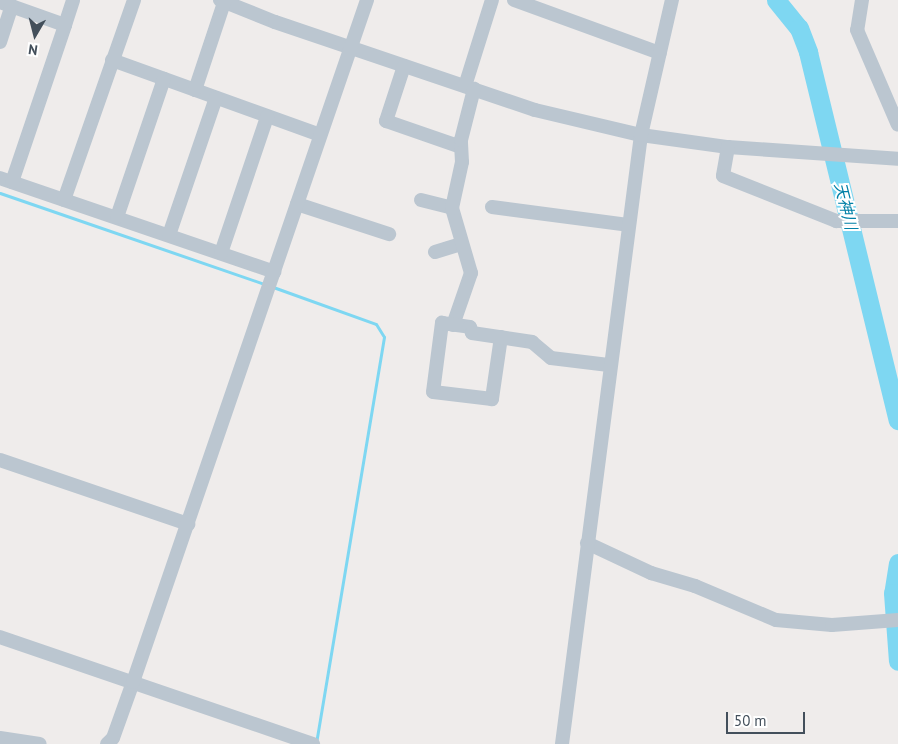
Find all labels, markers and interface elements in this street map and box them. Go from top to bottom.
north arrow [10,10,60,60]
text: N [27,40,39,59]
water label: 天神川 [831,180,861,232]
scale bar [728,702,807,734]
text: 50 m [734,711,767,730]

